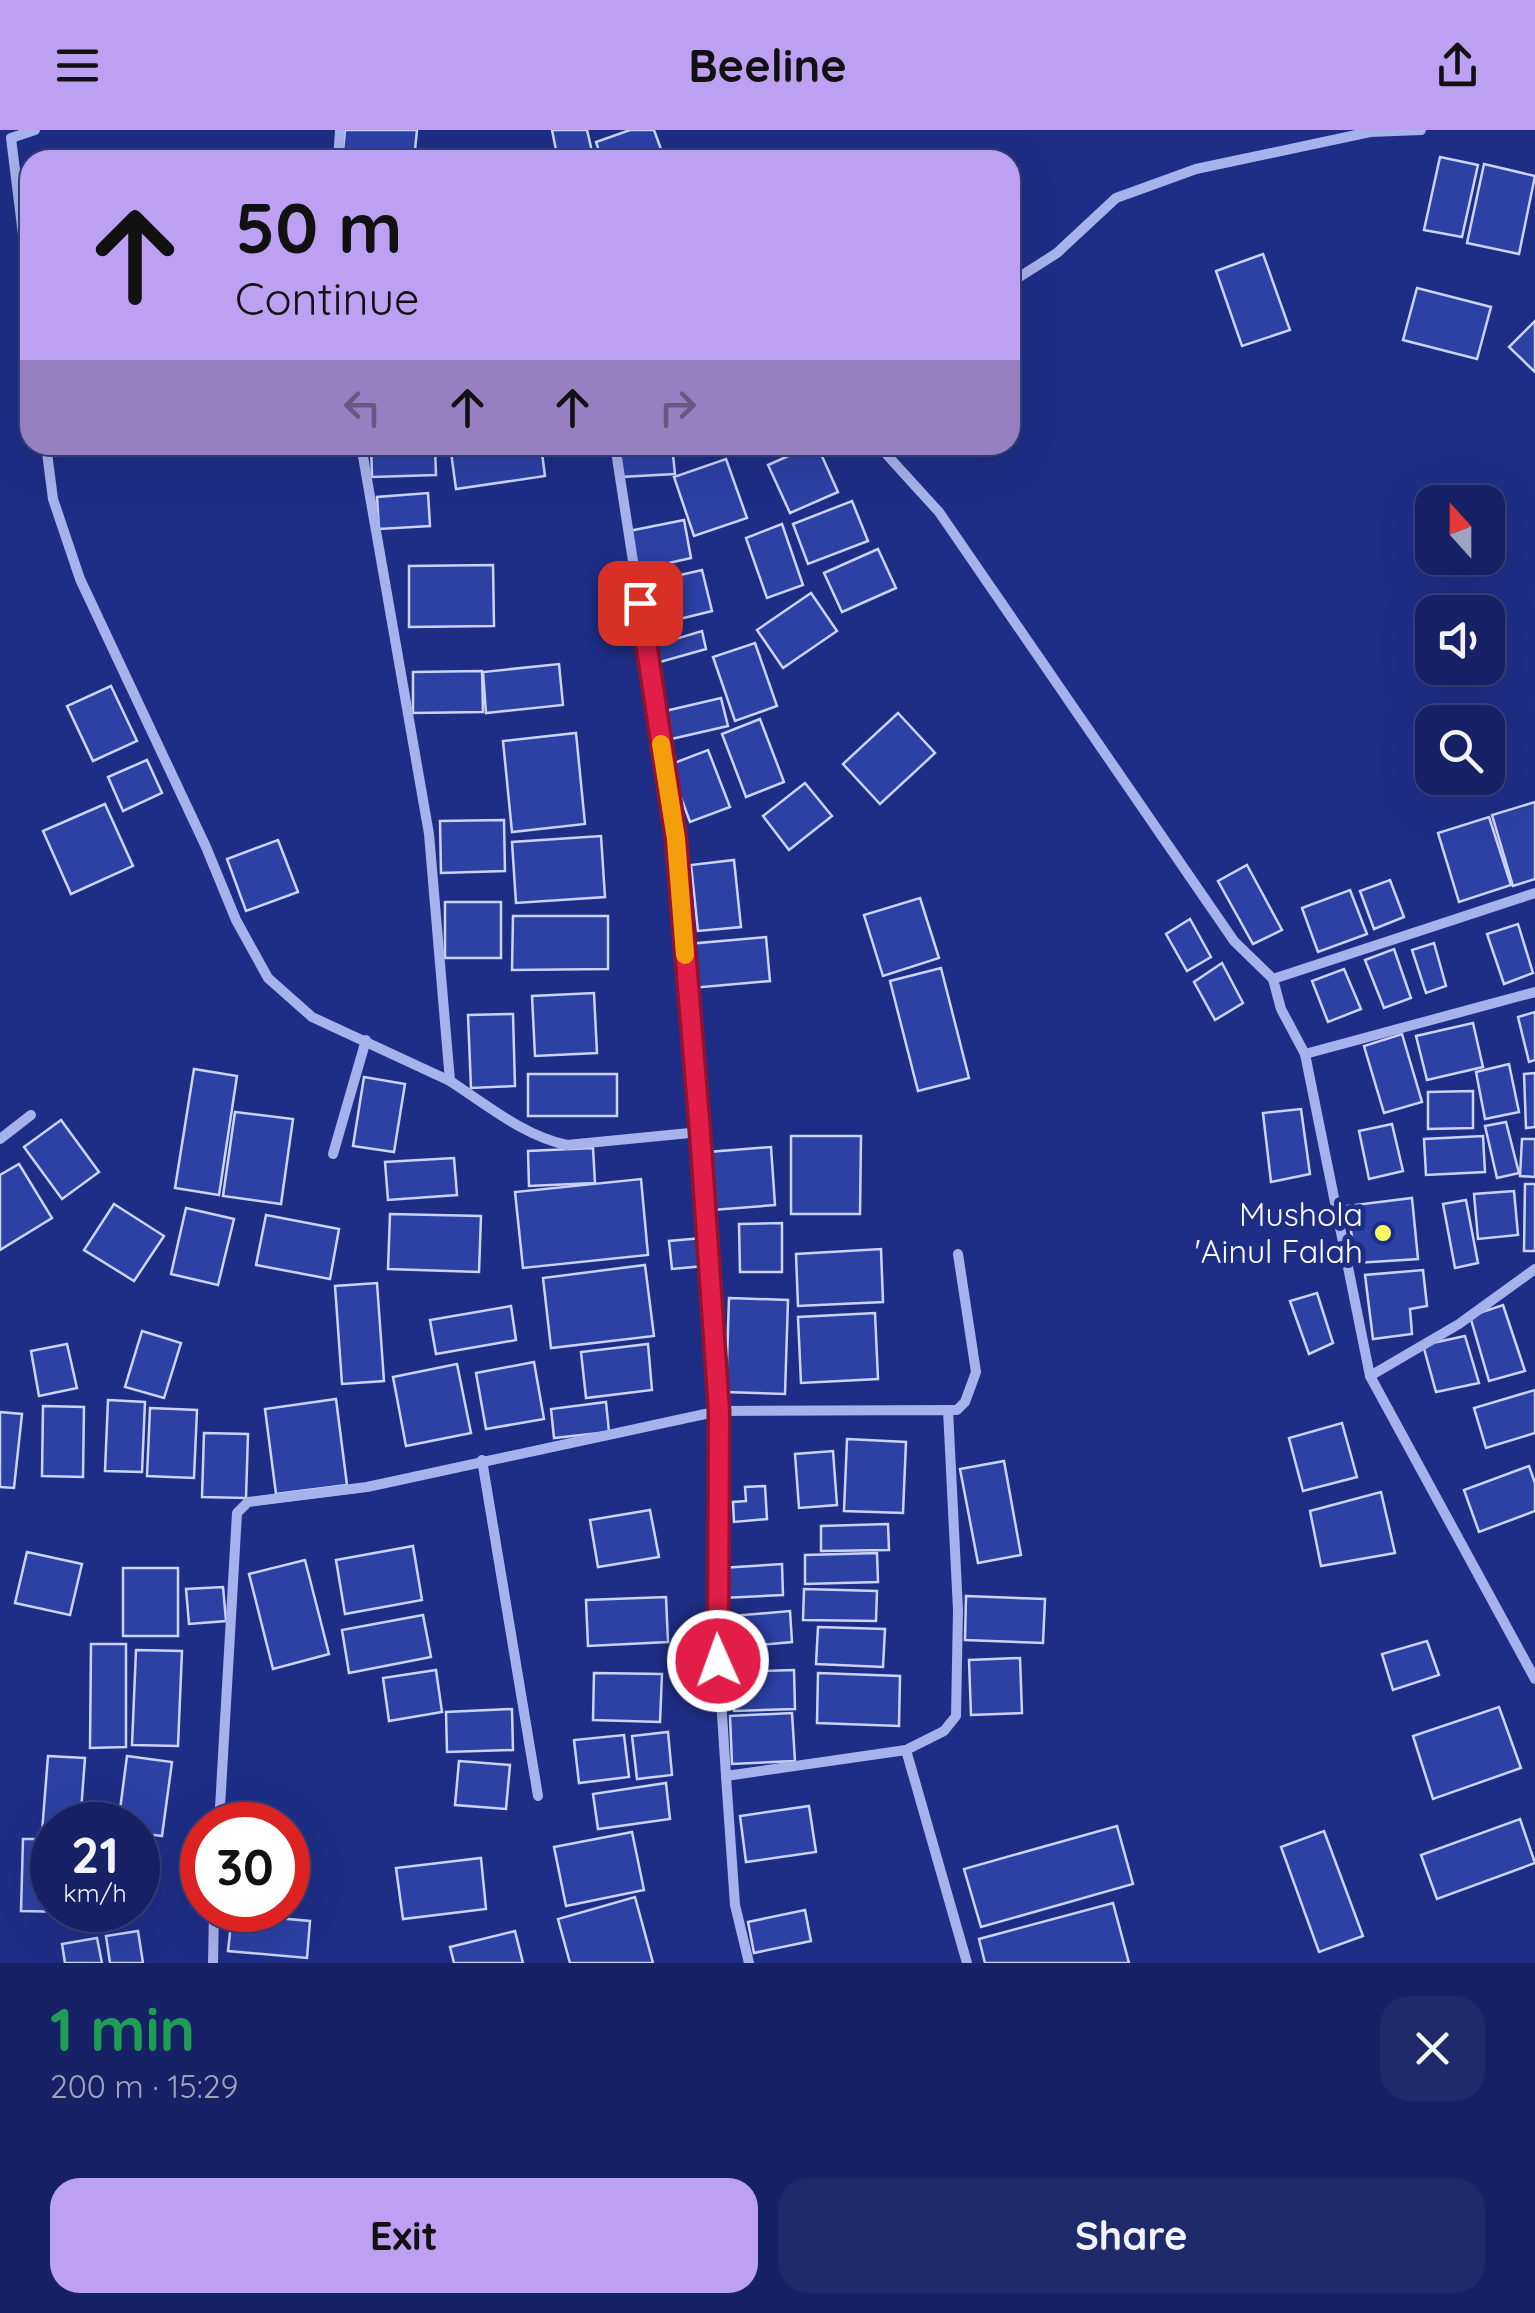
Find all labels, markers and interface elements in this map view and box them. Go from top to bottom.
text: Beeline [688,37,847,93]
icon: menu [50,38,105,93]
icon: share [1430,38,1485,93]
text: 50 m [235,183,402,271]
icon: ahead [70,190,200,320]
text: Continue [235,270,420,326]
icon: left [335,380,390,435]
icon: ahead [440,380,495,435]
icon: ahead [545,380,600,435]
icon: right [650,380,705,435]
north arrow [1415,485,1505,575]
map controls [1415,485,1505,795]
pin [598,561,683,646]
icon: arrive [613,576,668,631]
button: sound [1415,595,1505,685]
button: search [1415,705,1505,795]
place label: Mushola 'Ainul Falah [1195,1194,1363,1271]
marker: Mushola 'Ainul Falah [1372,1222,1394,1244]
position arrow [666,1609,770,1713]
speed limit sign: 30 [180,1802,310,1932]
text: 21 [71,1823,119,1886]
text: km/h [63,1877,127,1908]
text: 1 min [50,1991,195,2066]
button: close [1380,1996,1485,2101]
text: 200 m · 15:29 [50,2066,238,2106]
button: Exit [50,2178,758,2293]
button: Share [778,2178,1485,2293]

